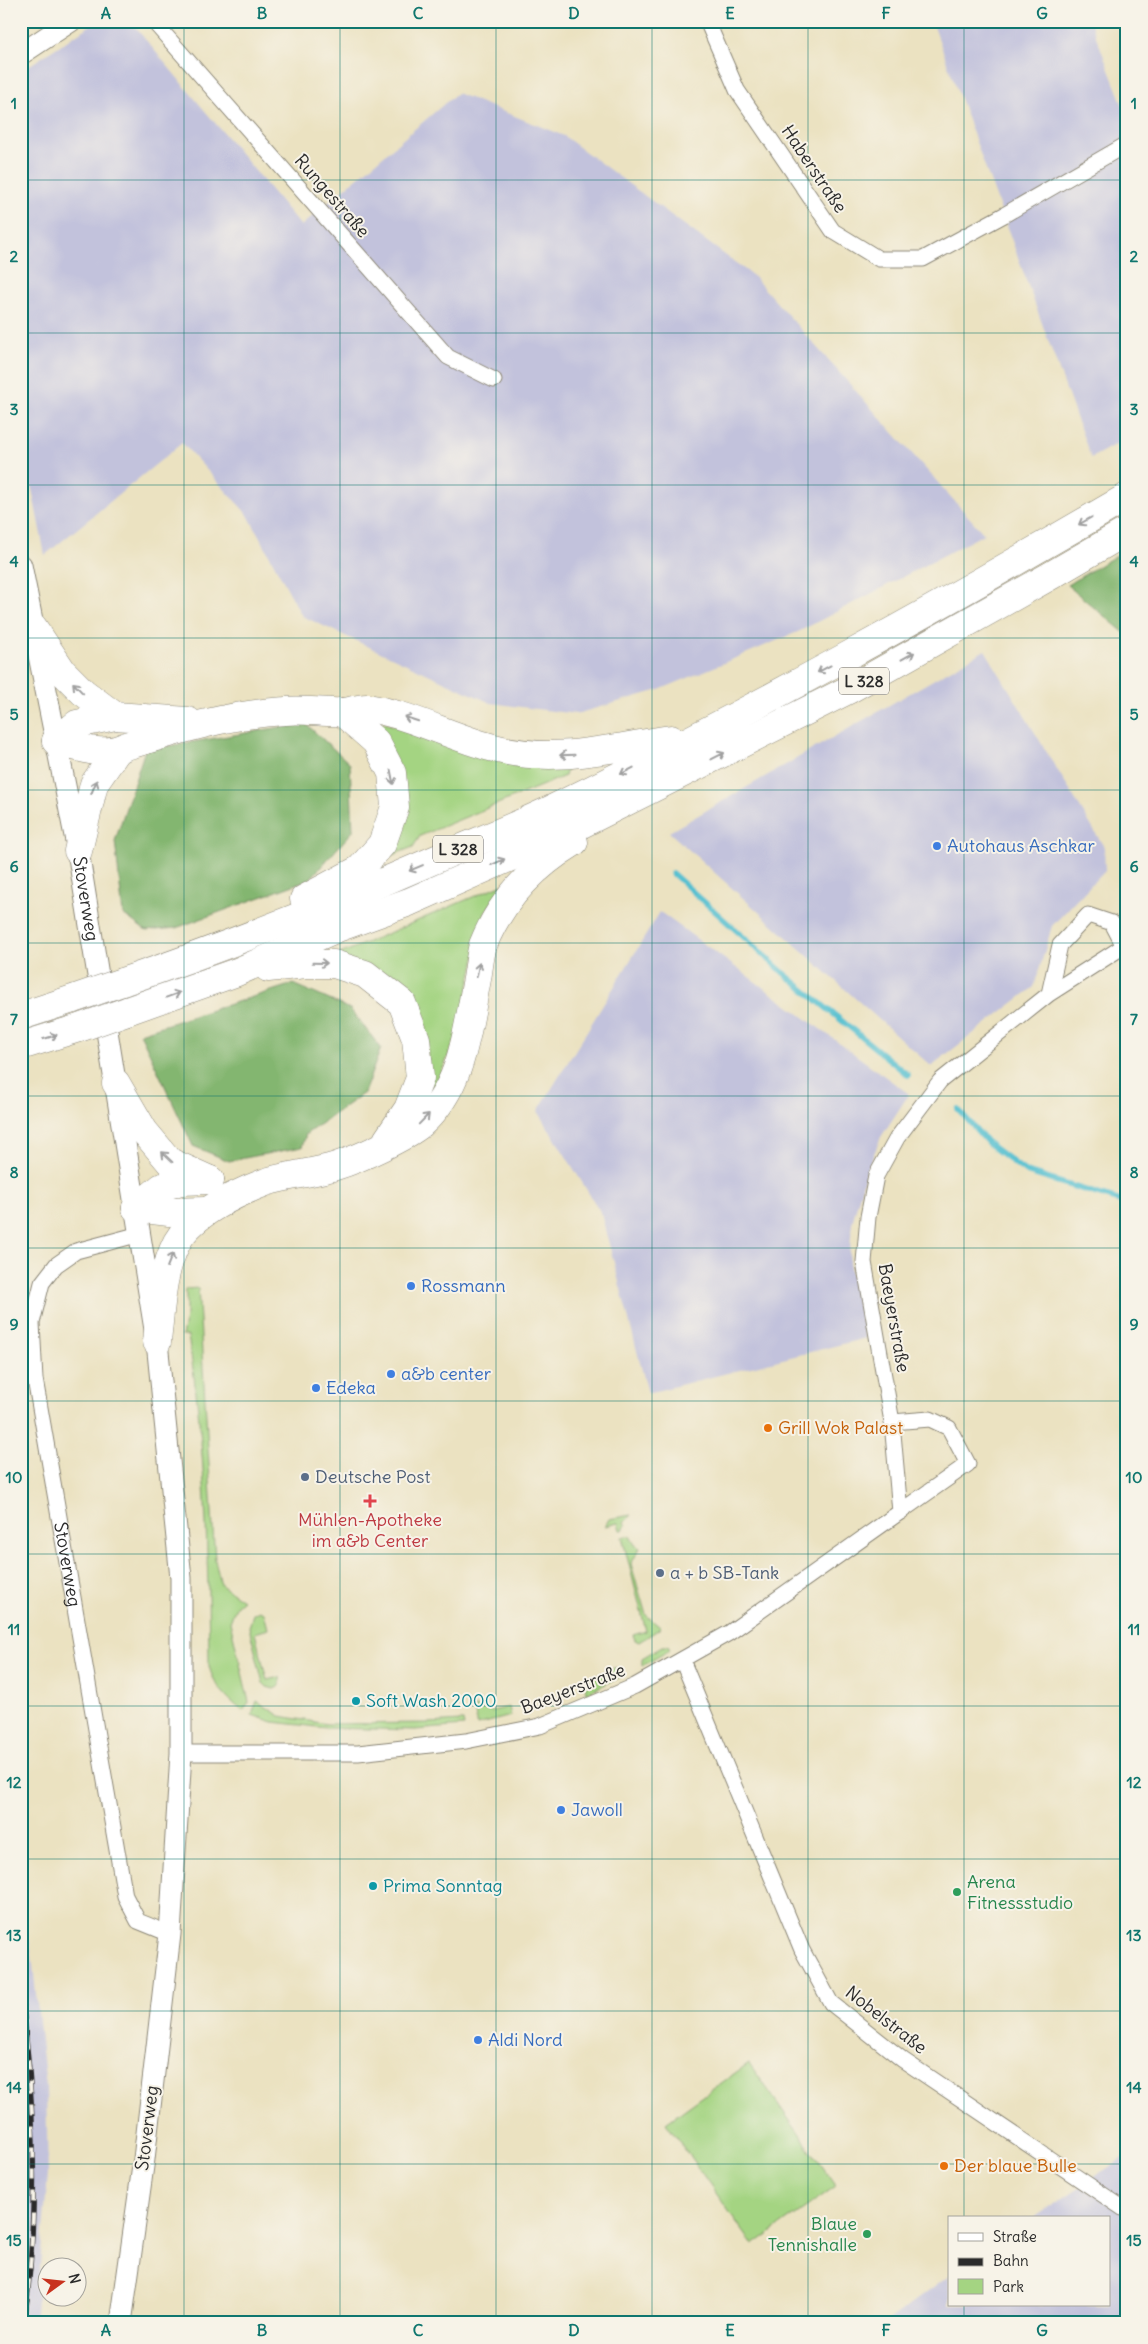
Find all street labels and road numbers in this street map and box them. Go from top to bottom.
street label: Haberstraße [777,120,852,217]
street label: Rungestraße [290,149,375,242]
road number: L 328 [839,668,889,694]
road number: L 328 [433,836,483,862]
street label: Stoverweg [68,855,104,943]
street label: Baeyerstraße [874,1262,915,1374]
street label: Stoverweg [49,1520,86,1609]
street label: Baeyerstraße [517,1658,628,1719]
street label: Nobelstraße [841,1981,932,2059]
street label: Stoverweg [130,2084,163,2172]

